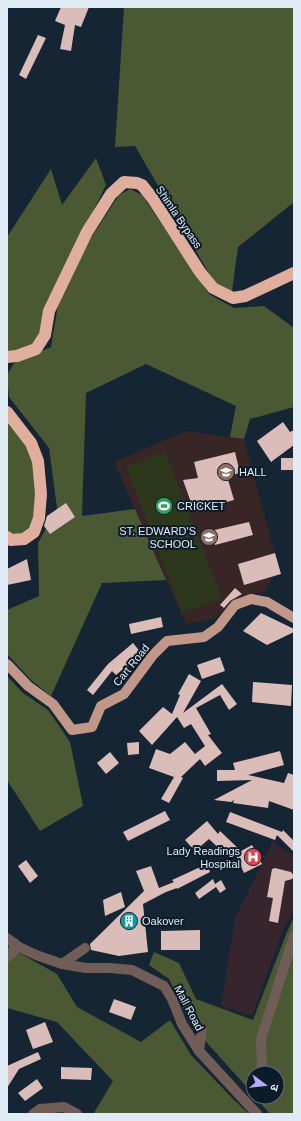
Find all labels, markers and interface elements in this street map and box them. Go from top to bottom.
street label: Shimla Bypass [154,183,205,251]
school or university icon: HALL [216,462,236,482]
place label: HALL [239,466,267,478]
sports icon: CRICKET [154,496,174,516]
place label: CRICKET [177,500,226,512]
place label: ST. EDWARD'S SCHOOL [119,525,196,550]
school or university icon: ST. EDWARD'S SCHOOL [199,527,219,547]
street label: Cart Road [111,642,151,688]
place label: Lady Readings Hospital [167,845,240,870]
hospital icon: Lady Readings Hospital [243,847,263,867]
building icon: Oakover [119,911,139,931]
place label: Oakover [142,915,184,927]
street label: Mall Road [172,983,206,1033]
north arrow [245,1065,285,1105]
text: उ [268,1083,281,1093]

